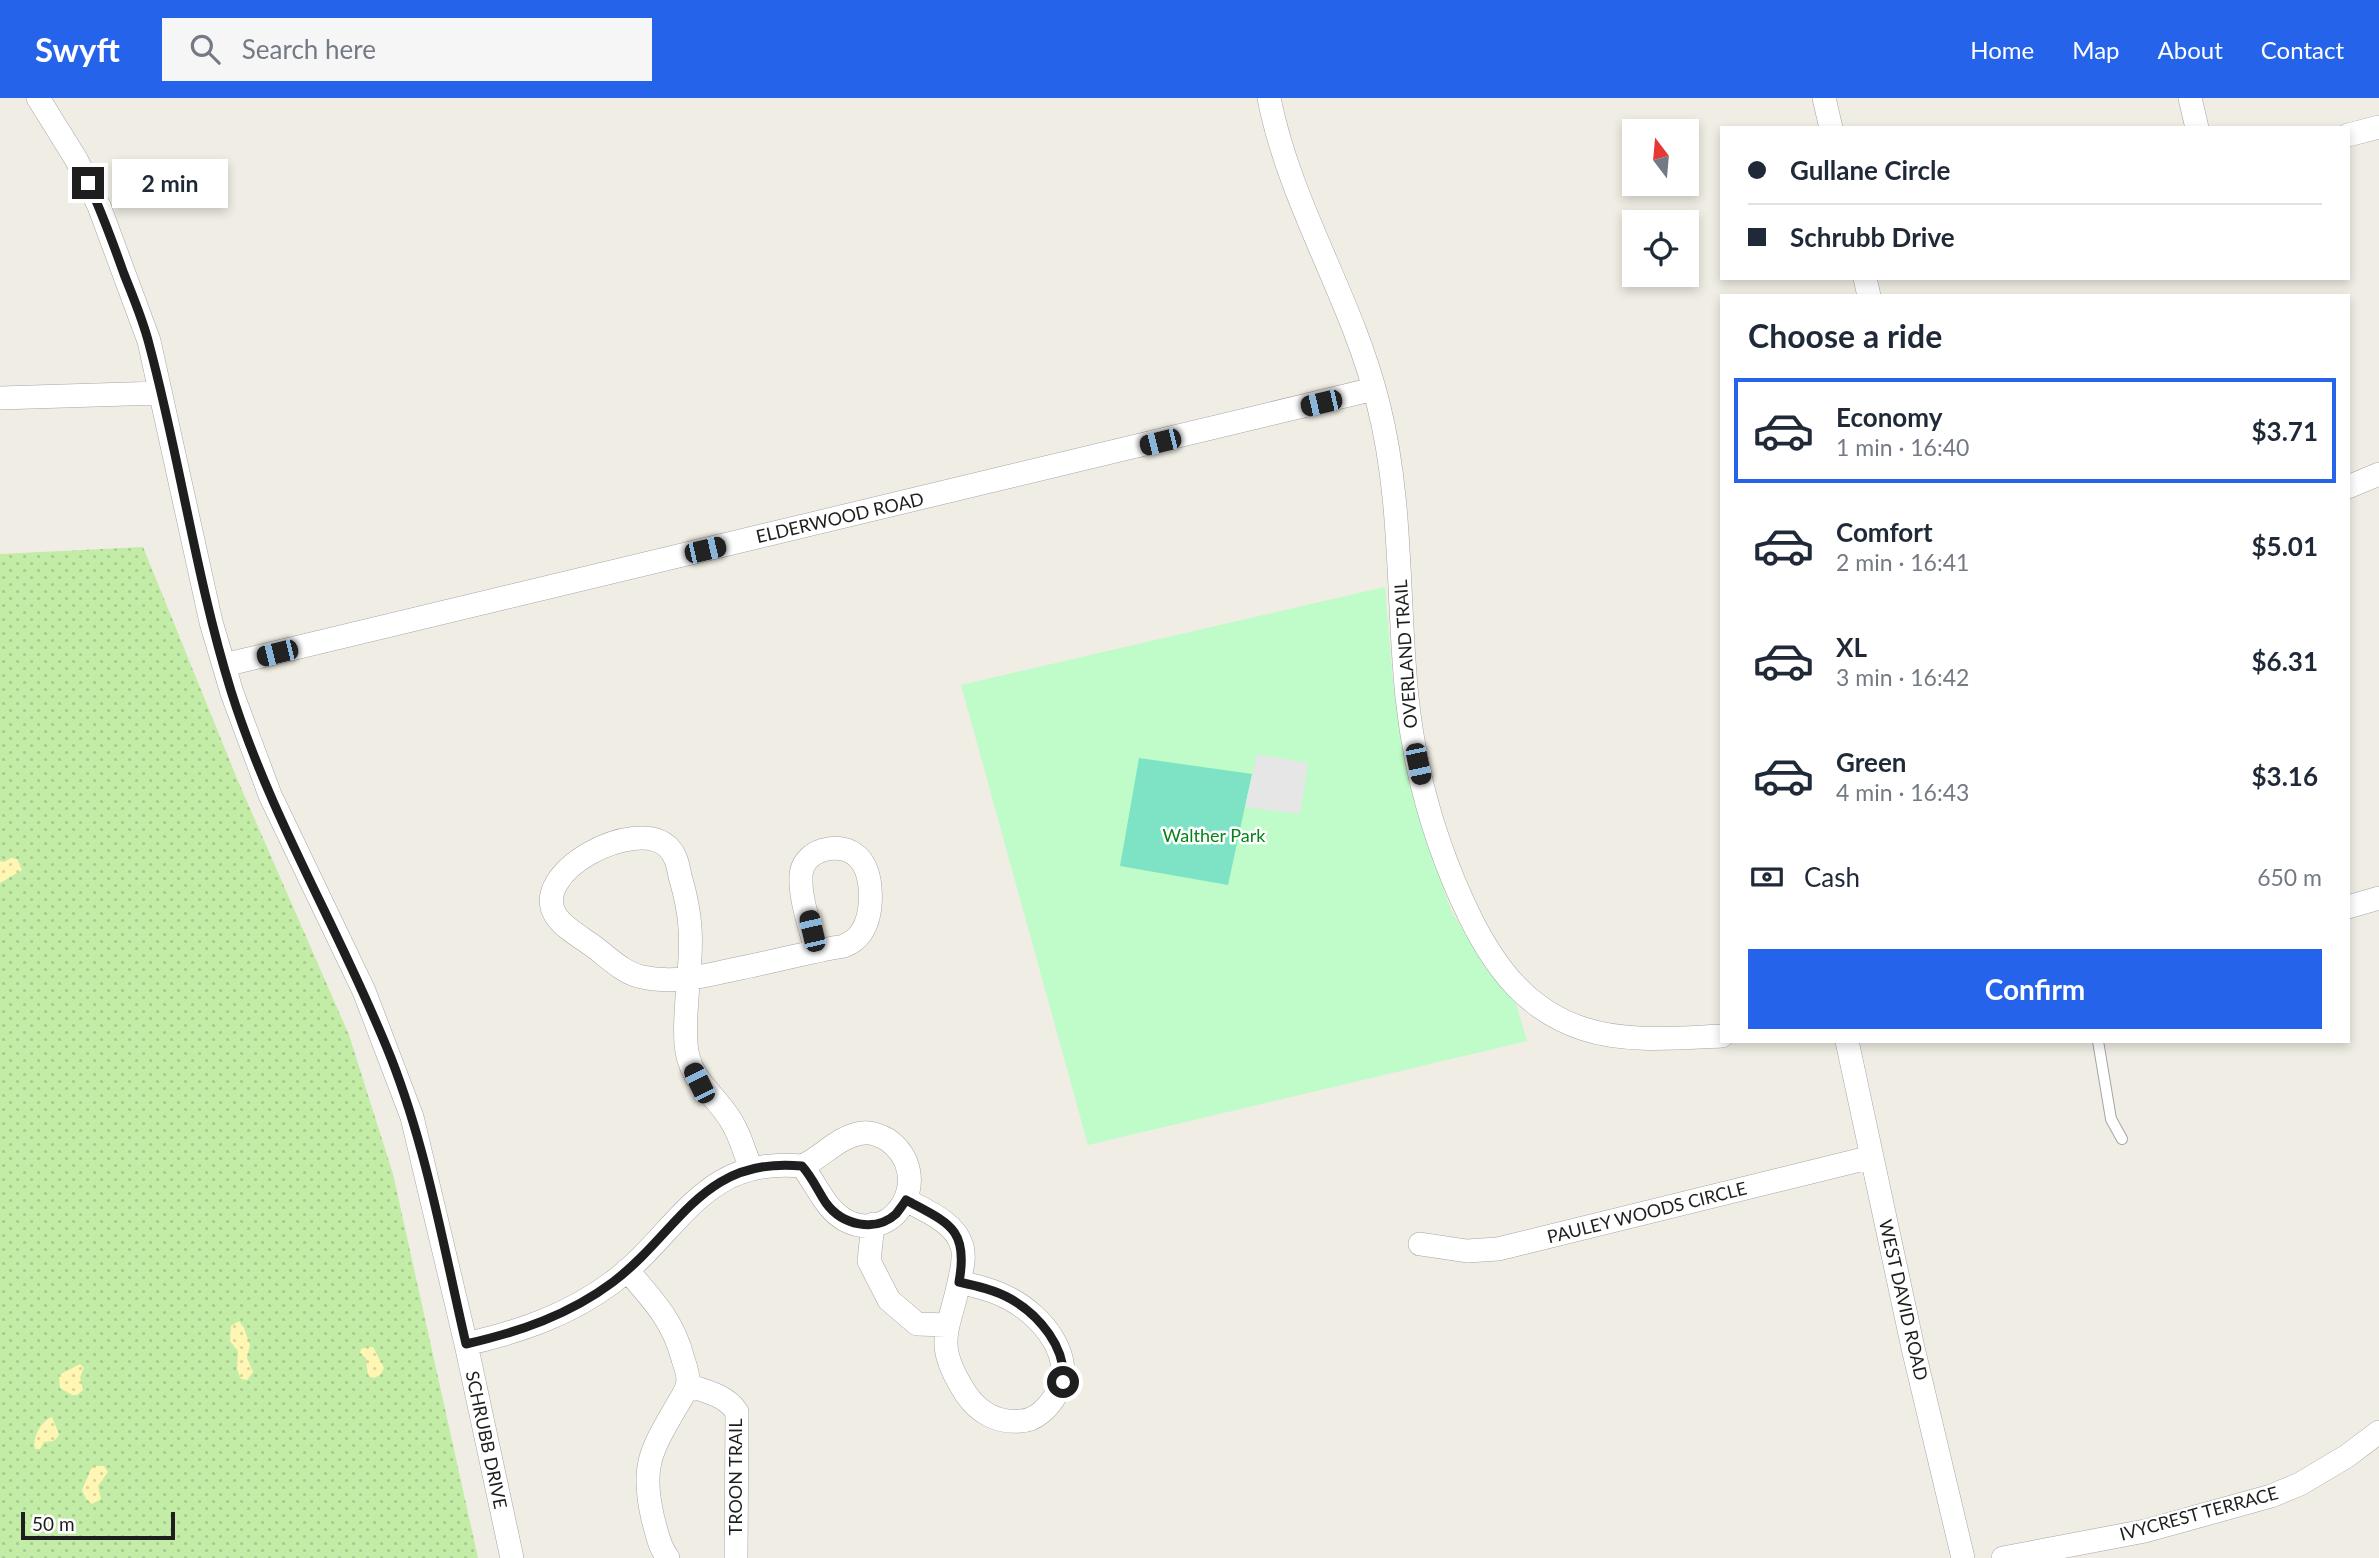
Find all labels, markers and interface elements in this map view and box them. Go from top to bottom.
search box [162,18,652,81]
text: Swyft [35,29,120,69]
icon: search [186,30,224,68]
text: Search here [242,33,376,65]
text: Home [1970,35,2034,64]
text: Map [2072,35,2120,64]
text: About [2158,35,2223,64]
text: Contact [2261,35,2344,64]
north arrow [1622,119,1699,196]
map controls [1622,119,1699,287]
text: Gullane Circle [1790,154,1950,186]
callout: 2 min [112,158,228,208]
route end [72,167,104,199]
text: 2 min [141,169,199,197]
button: locate [1622,210,1699,287]
text: Schrubb Drive [1790,221,1955,253]
text: Choose a ride [1748,316,1942,355]
car [1299,388,1344,418]
icon: car [1752,399,1815,462]
text: Economy [1836,401,1942,433]
text: $3.71 [2252,415,2318,447]
car [1138,427,1183,457]
text: 1 min · 16:40 [1836,433,1969,461]
street label: ELDERWOOD ROAD [754,487,926,547]
icon: car [1752,514,1815,577]
text: Comfort [1836,516,1933,548]
text: $5.01 [2252,530,2318,562]
car [683,535,728,565]
text: 2 min · 16:41 [1836,548,1969,576]
street label: OVERLAND TRAIL [1389,579,1421,729]
icon: car [1752,629,1815,692]
text: XL [1836,631,1867,663]
car [255,638,300,668]
text: $6.31 [2252,645,2318,677]
text: 3 min · 16:42 [1836,663,1969,691]
car [1404,741,1433,787]
icon: car [1752,744,1815,807]
text: Green [1836,746,1906,778]
text: $3.16 [2252,760,2318,792]
text: 4 min · 16:43 [1836,778,1969,806]
park label: Walther Park [1163,824,1266,846]
icon: cash [1748,858,1786,896]
text: Cash [1804,861,1860,893]
text: 650 m [2257,863,2322,891]
car [798,908,827,954]
button: Confirm [1748,949,2322,1029]
car [681,1060,718,1106]
street label: PAULEY WOODS CIRCLE [1545,1177,1749,1247]
street label: WEST DAVID ROAD [1875,1217,1933,1382]
route start [1047,1366,1079,1398]
street label: SCHRUBB DRIVE [462,1369,512,1511]
street label: TROON TRAIL [724,1419,746,1535]
street label: IVYCREST TERRACE [2117,1481,2280,1545]
scale bar [21,1509,175,1541]
text: 50 m [32,1512,75,1535]

